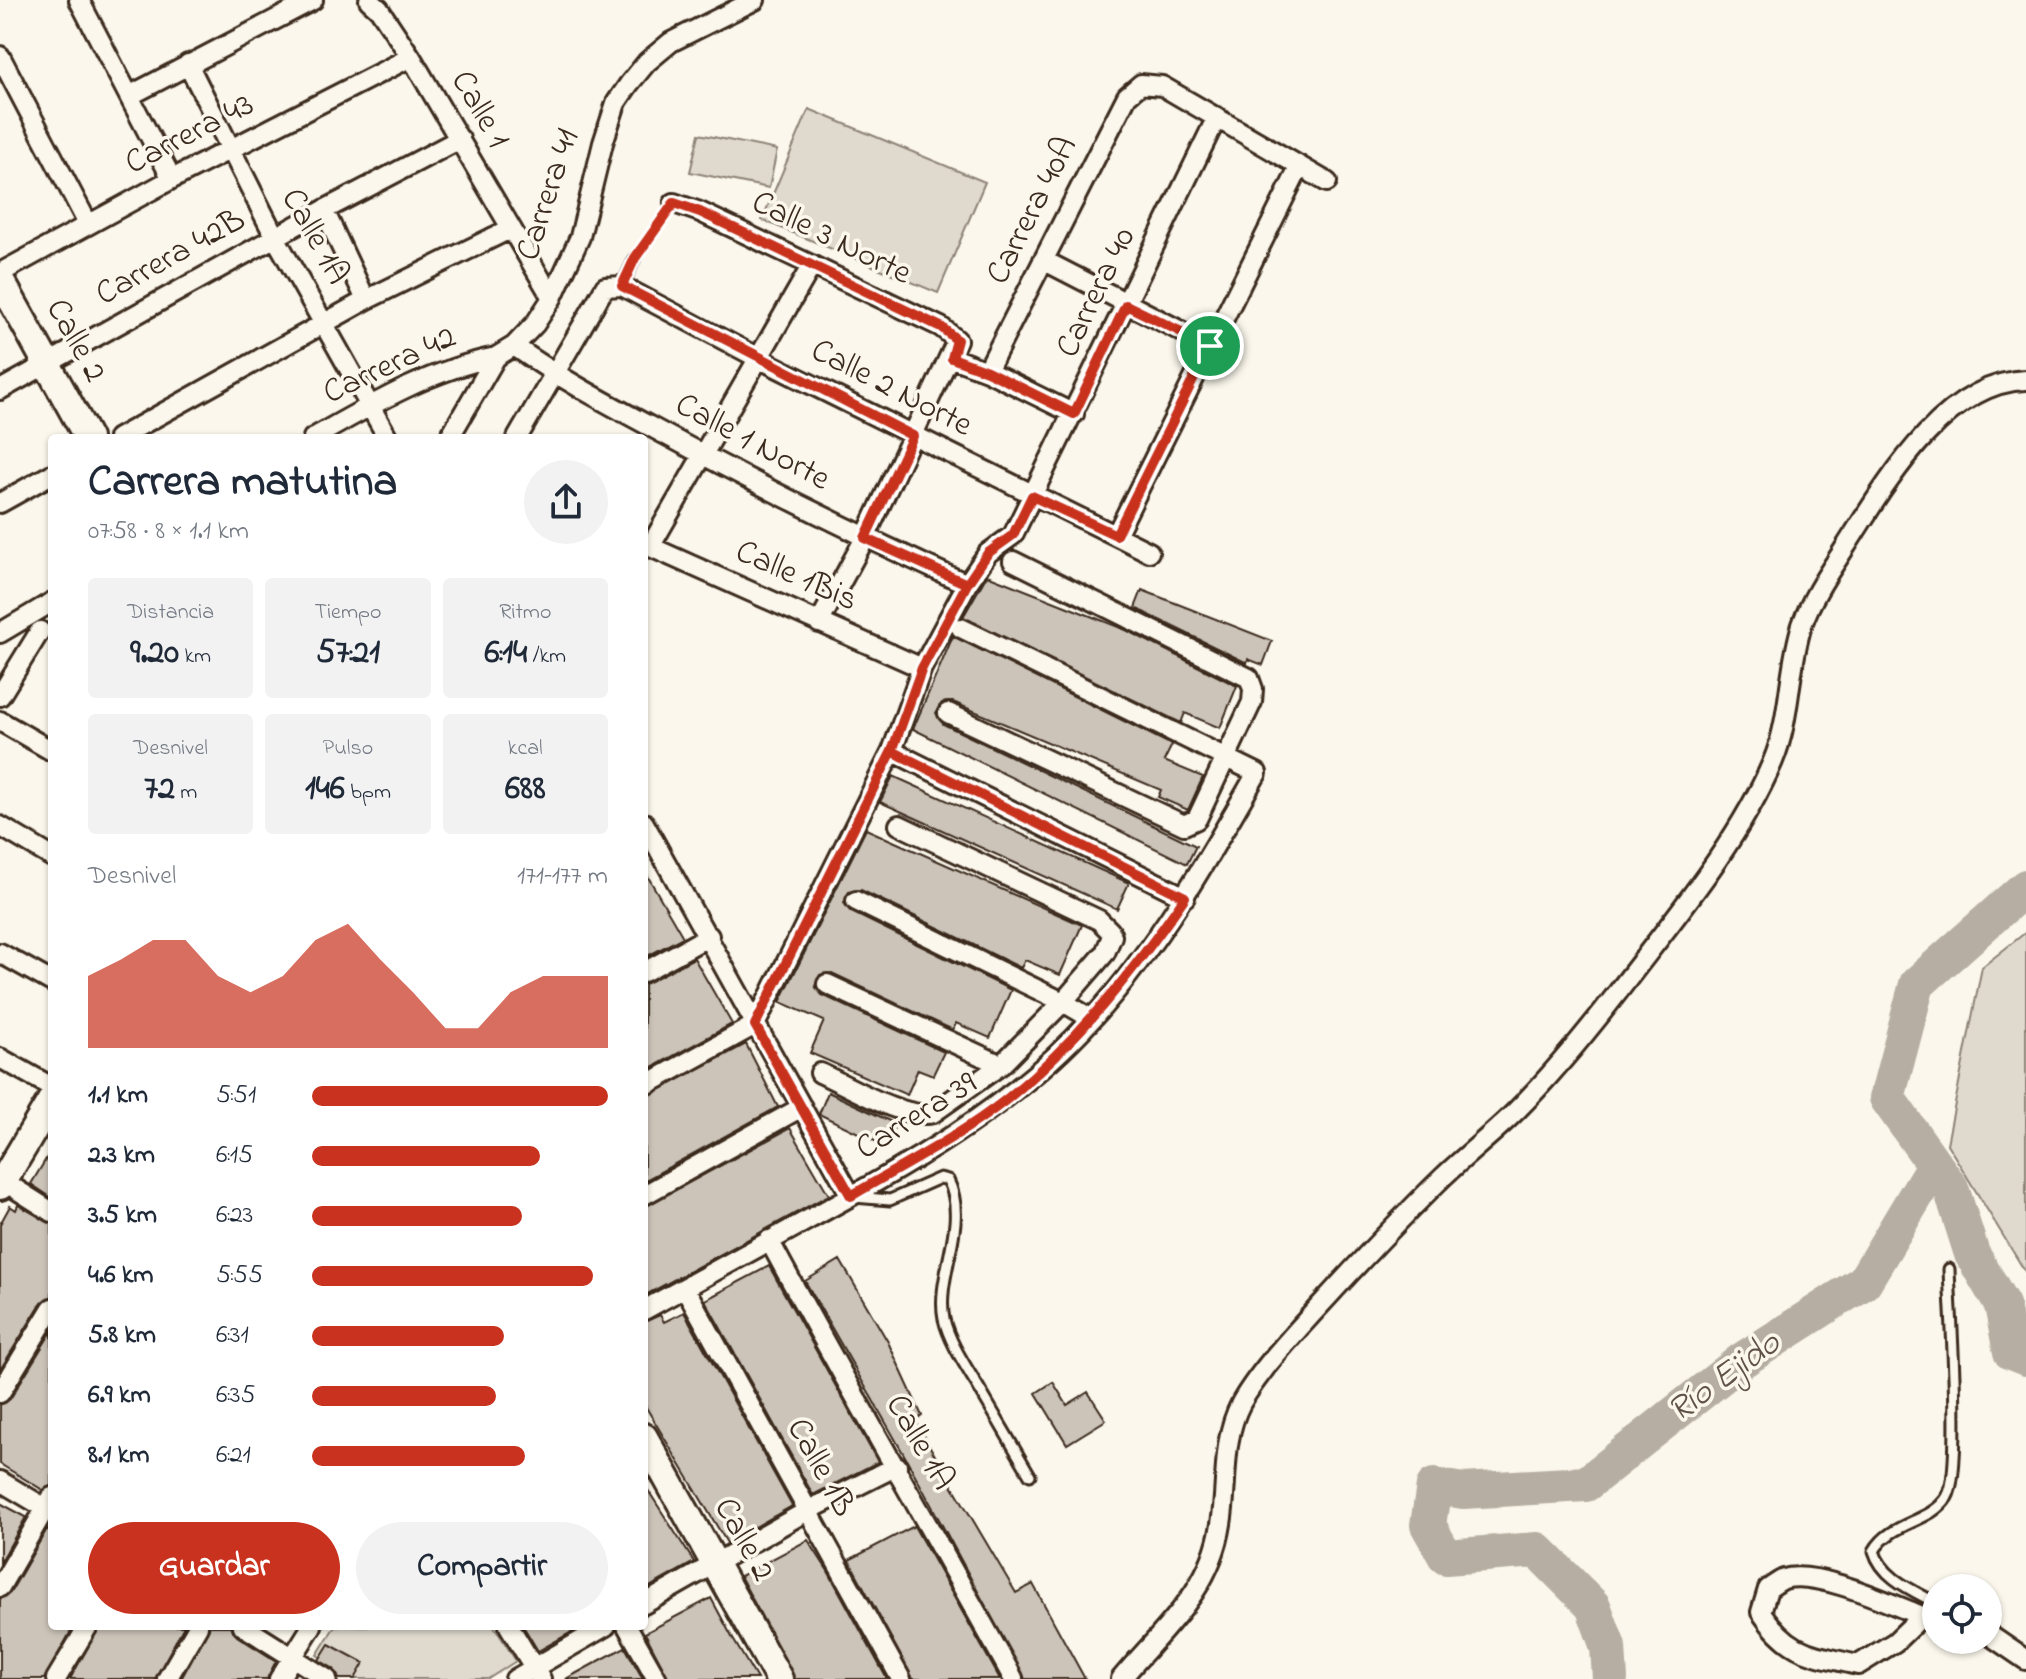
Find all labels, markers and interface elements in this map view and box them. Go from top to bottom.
street label: Calle 1 [437,62,521,159]
street label: Carrera 43 [117,81,263,189]
street label: Carrera 41 [504,123,594,267]
street label: Carrera 40A [974,128,1092,294]
street label: Calle 1A [267,179,361,295]
street label: Calle 3 Norte [742,179,920,300]
street label: Carrera 42B [87,196,255,320]
street label: Carrera 40 [1044,219,1150,367]
street label: Calle 2 [32,290,118,392]
pin [1176,312,1244,380]
street label: Carrera 42 [315,313,465,419]
icon: arrive [1188,324,1232,368]
street label: Calle 2 Norte [802,327,981,451]
street label: Calle 1 Norte [666,381,839,505]
text: Carrera matutina [88,451,397,515]
button: share [524,460,608,544]
text: 07:58 · 8 × 1.1 km [88,513,249,551]
street label: Calle 1Bis [727,528,865,626]
text: Distancia [127,597,214,629]
text: Tiempo [315,597,381,629]
text: Ritmo [499,597,551,629]
text: 9.20 [130,629,179,679]
text: 57:21 [316,629,380,679]
text: 6:14 [484,629,527,679]
text: km [179,641,211,673]
text: /km [527,641,566,673]
text: Desnivel [133,733,208,765]
text: Pulso [323,733,373,765]
text: kcal [508,733,543,765]
text: 72 [144,765,175,815]
text: 146 [305,765,345,815]
text: 688 [505,765,546,815]
text: m [175,777,197,809]
text: bpm [345,777,391,809]
text: Desnivel [88,858,176,896]
text: 171–177 m [517,858,608,896]
street label: Carrera 39 [847,1060,987,1174]
text: 1.1 km [88,1077,148,1115]
text: 5:51 [216,1077,256,1115]
text: 2.3 km [88,1137,155,1175]
text: 6:15 [216,1137,253,1175]
text: 3.5 km [88,1197,157,1235]
text: 6:23 [216,1197,253,1235]
text: 4.6 km [88,1257,154,1295]
text: 5:55 [216,1257,263,1295]
text: 5.8 km [88,1317,156,1355]
text: 6:31 [216,1317,249,1355]
water label: Río Ejido [1657,1318,1794,1437]
text: 6.9 km [88,1377,151,1415]
text: 6:35 [216,1377,255,1415]
street label: Calle 1A [871,1385,967,1501]
street label: Calle 1B [772,1410,868,1526]
text: 8.1 km [88,1437,149,1475]
text: 6:21 [216,1437,251,1475]
street label: Calle 2 [700,1489,786,1591]
button: Guardar [88,1522,340,1614]
button: Compartir [356,1522,608,1614]
map controls [1922,1574,2002,1654]
button: locate [1922,1574,2002,1654]

